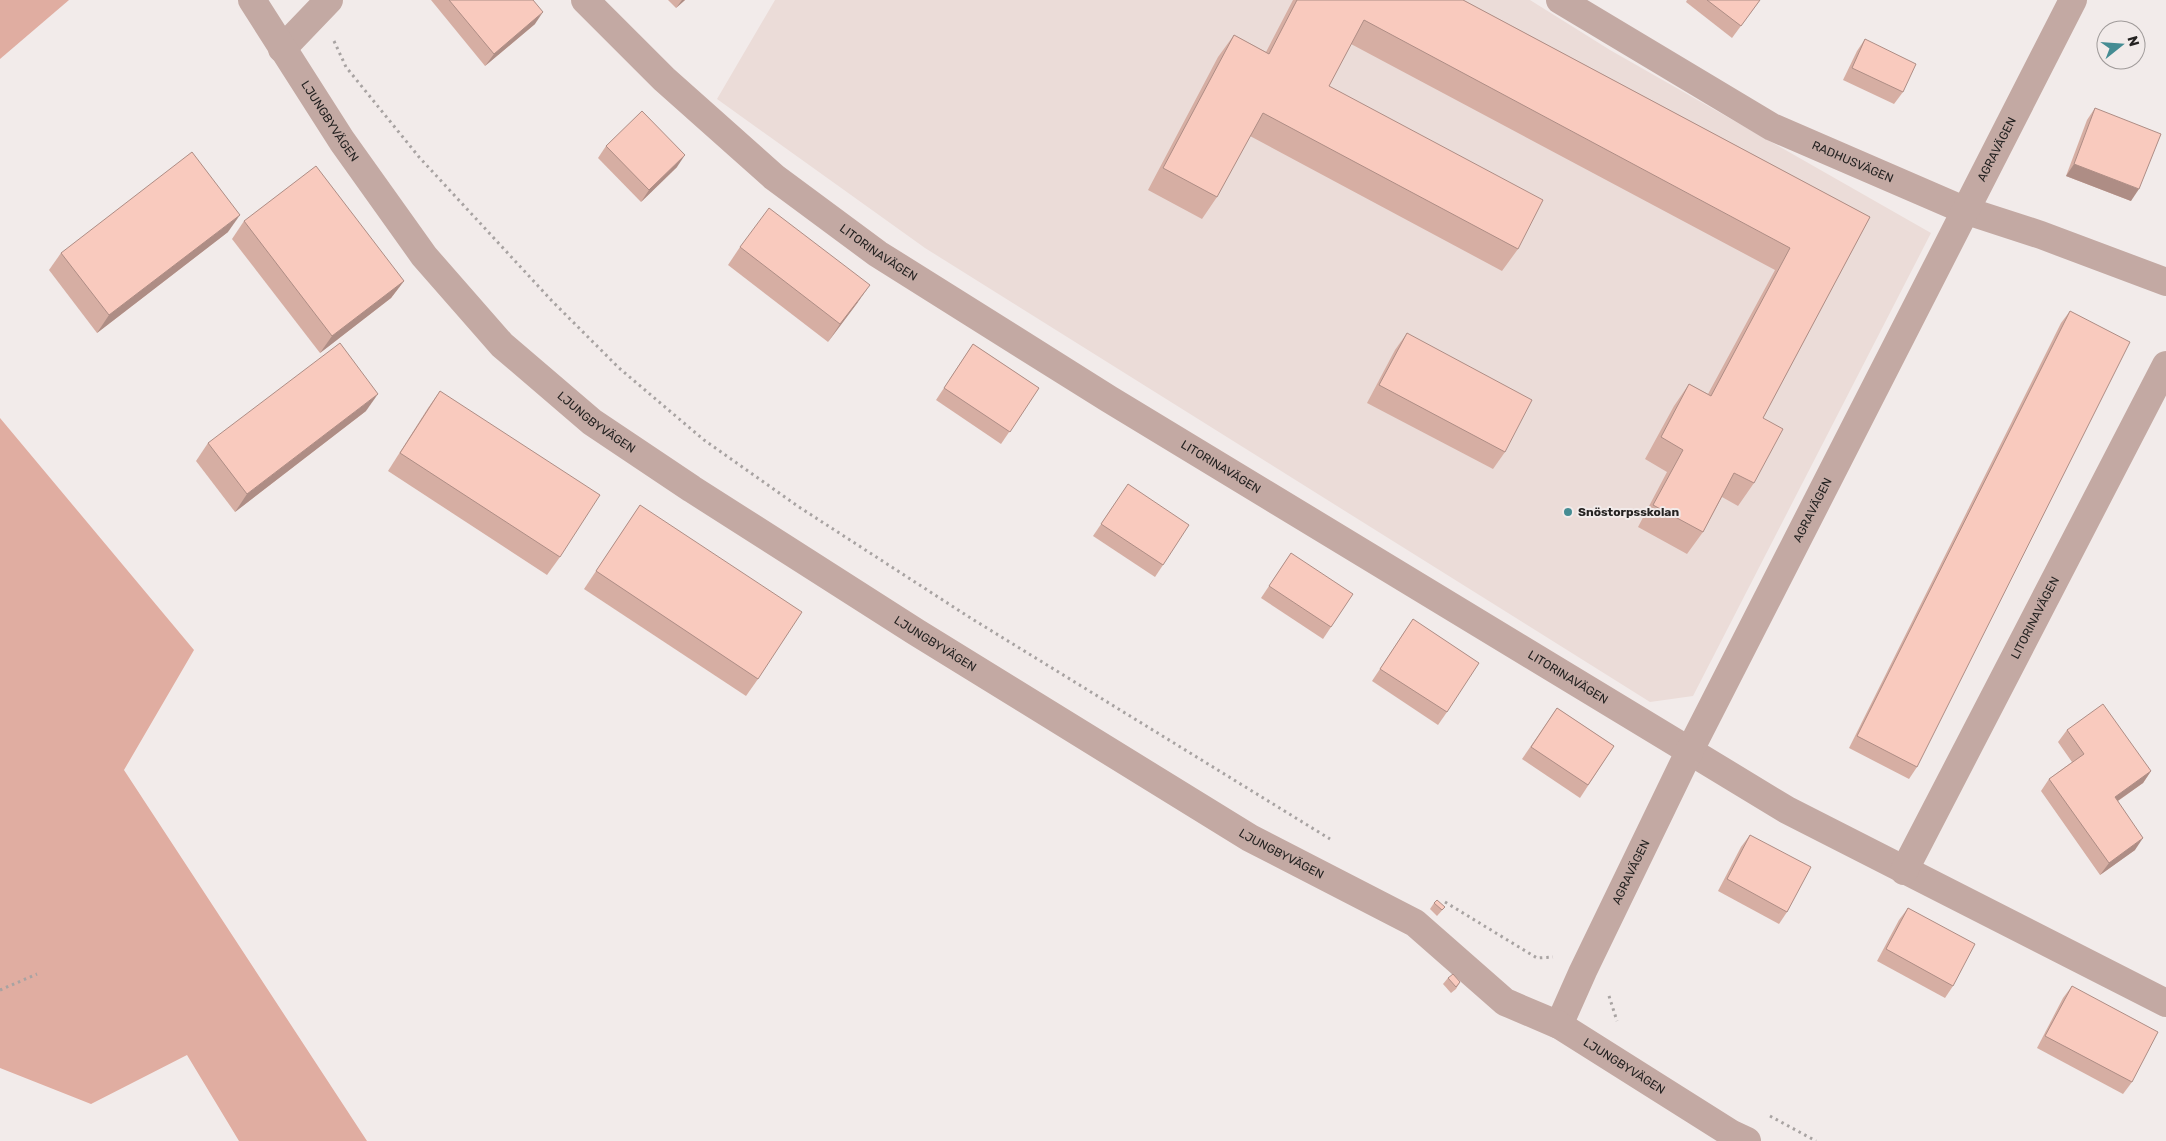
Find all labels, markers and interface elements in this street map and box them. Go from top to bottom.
north arrow [2096,20,2146,70]
text: N [2123,34,2143,49]
street label: LJUNGBYVÄGEN [298,78,361,164]
street label: AGRAVÄGEN [1974,115,2019,184]
street label: RADHUSVÄGEN [1810,138,1896,186]
street label: LITORINAVÄGEN [837,221,920,284]
street label: LJUNGBYVÄGEN [555,389,638,456]
street label: LITORINAVÄGEN [1178,437,1263,496]
street label: AGRAVÄGEN [1790,476,1835,545]
place label: Snöstorpsskolan [1578,505,1679,519]
marker: Snöstorpsskolan [1562,506,1574,518]
street label: LITORINAVÄGEN [2008,574,2062,661]
street label: LJUNGBYVÄGEN [892,613,979,674]
street label: LITORINAVÄGEN [1526,648,1611,707]
street label: LJUNGBYVÄGEN [1236,826,1326,882]
street label: AGRAVÄGEN [1609,837,1653,907]
street label: LJUNGBYVÄGEN [1581,1035,1668,1097]

